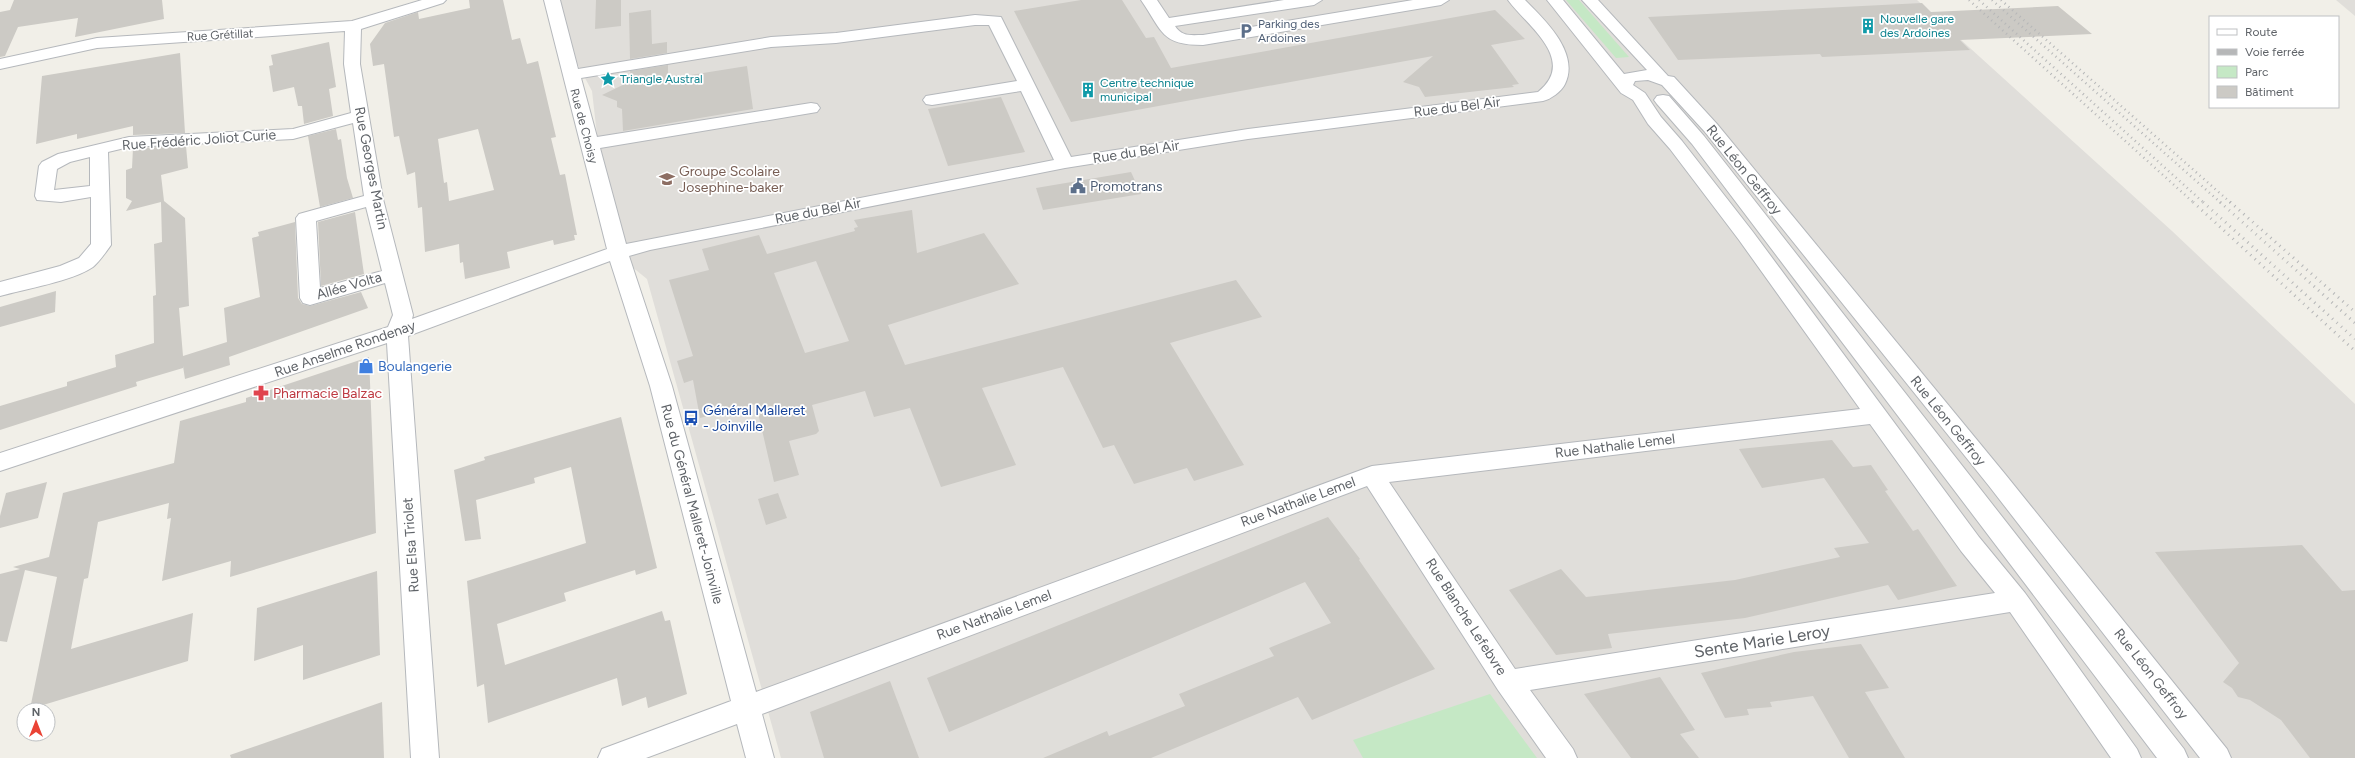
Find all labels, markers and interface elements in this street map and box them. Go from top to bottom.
place label: Nouvelle gare des Ardoines [1880,12,1955,40]
legend [2209,16,2339,108]
place label: Parking des Ardoines [1258,17,1320,45]
building icon: Nouvelle gare des Ardoines [1859,17,1877,35]
parking icon: Parking des Ardoines [1237,22,1255,40]
text: Route [2245,25,2278,39]
street label: Rue Grétillat [186,26,254,44]
text: Voie ferrée [2245,45,2305,59]
text: Parc [2245,65,2269,79]
place icon: Triangle Austral [599,70,617,88]
place label: Triangle Austral [620,72,703,86]
place label: Centre technique municipal [1100,76,1194,104]
building icon: Centre technique municipal [1079,81,1097,99]
text: Bâtiment [2245,85,2294,99]
street label: Rue de Choisy [567,87,601,166]
street label: Rue du Bel Air [1413,93,1502,121]
street label: Rue Georges Martin [351,105,391,231]
street label: Rue Léon Geffroy [1703,122,1786,219]
street label: Rue Frédéric Joliot Curie [121,126,277,154]
street label: Rue du Bel Air [1092,137,1181,167]
place label: Groupe Scolaire Josephine-baker [679,163,784,196]
school or university icon: Groupe Scolaire Josephine-baker [658,170,676,188]
public building icon: Promotrans [1069,177,1087,195]
place label: Promotrans [1090,178,1162,195]
street label: Rue du Bel Air [774,194,863,228]
street label: Allée Volta [314,269,384,303]
street label: Rue Anselme Rondenay [272,317,418,381]
shop icon: Boulangerie [357,357,375,375]
place label: Boulangerie [378,358,452,375]
street label: Rue Léon Geffroy [1907,373,1990,470]
pharmacy icon: Pharmacie Balzac [252,384,270,402]
place label: Pharmacie Balzac [273,385,383,402]
street label: Rue du Général Malleret-Joinville [657,402,727,606]
place label: Général Malleret - Joinville [703,402,806,435]
bus stop icon: Général Malleret - Joinville [682,409,700,427]
street label: Rue Nathalie Lemel [1554,430,1676,462]
street label: Rue Nathalie Lemel [1238,473,1358,531]
street label: Rue Elsa Triolet [399,497,423,593]
street label: Rue Blanche Lefebvre [1422,555,1510,679]
street label: Rue Nathalie Lemel [934,586,1054,644]
street label: Sente Marie Leroy [1692,620,1832,662]
street label: Rue Léon Geffroy [2110,625,2192,723]
north arrow [16,702,56,742]
text: N [32,706,40,719]

